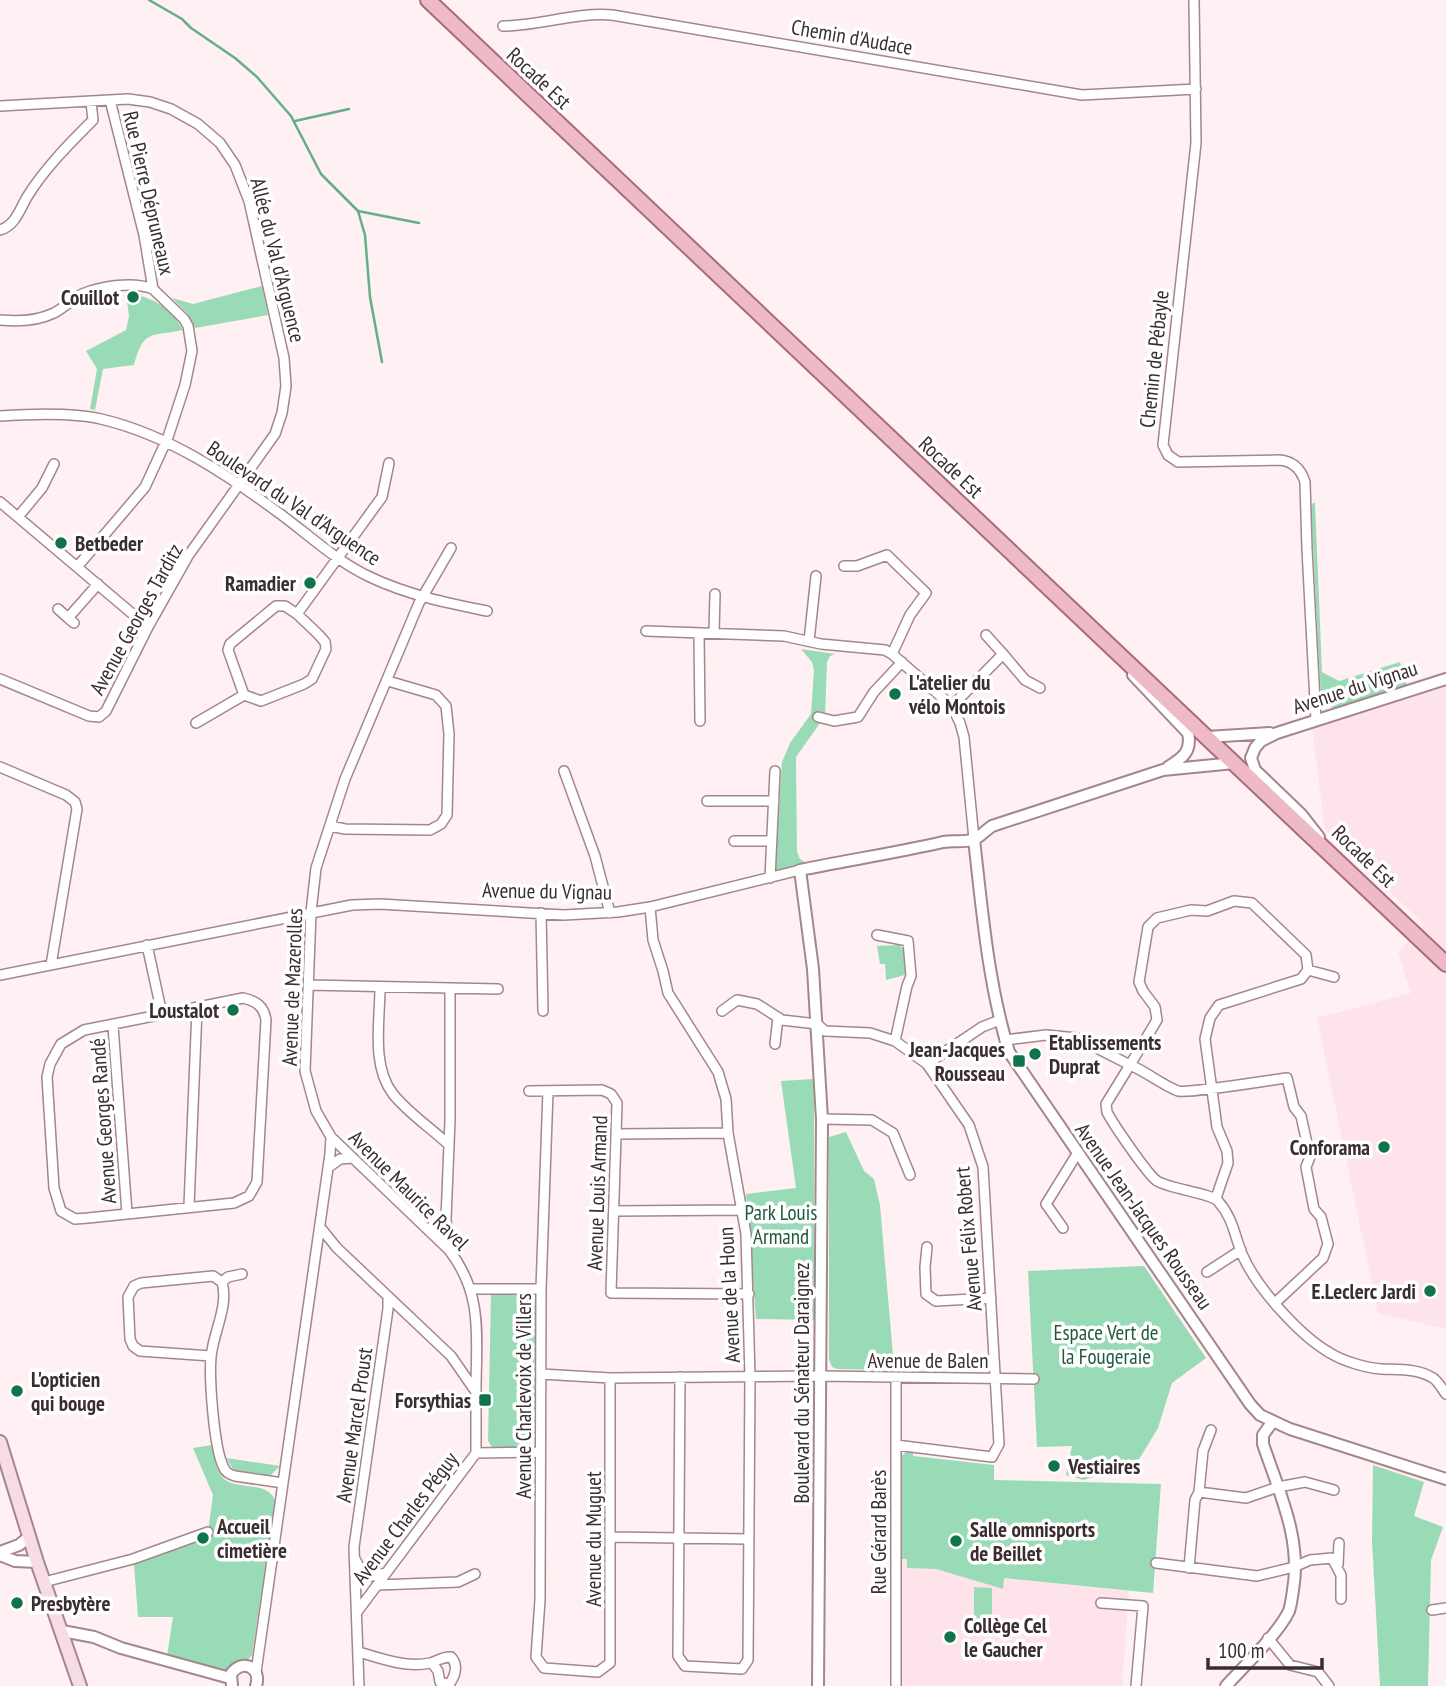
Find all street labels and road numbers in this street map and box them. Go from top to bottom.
street label: Chemin d'Audace [789,13,915,61]
street label: Rocade Est [501,41,577,115]
street label: Rue Pierre Dépruneaux [117,108,181,278]
street label: Allée du Val d'Arguence [245,175,311,345]
street label: Chemin de Pébayle [1133,289,1175,429]
street label: Rocade Est [913,430,989,504]
street label: Boulevard du Val d'Arguence [202,435,386,571]
street label: Avenue Georges Tarditz [83,539,189,699]
street label: Avenue du Vignau [1289,654,1421,720]
street label: Rocade Est [1326,819,1402,893]
street label: Avenue du Vignau [482,876,612,906]
street label: Avenue de Mazerolles [276,908,308,1066]
street label: Avenue Georges Randé [84,1037,122,1205]
street label: Avenue Louis Armand [581,1115,613,1271]
street label: Avenue Jean-Jacques Rousseau [1069,1117,1219,1315]
street label: Avenue Maurice Ravel [343,1124,475,1256]
street label: Avenue Félix Robert [948,1165,988,1312]
street label: Avenue de la Houn [712,1226,746,1364]
street label: Boulevard du Sénateur Daraignez [788,1262,815,1504]
street label: Avenue Charlevoix de Villers [510,1293,537,1499]
street label: Avenue Marcel Proust [330,1346,378,1504]
street label: Avenue de Balen [868,1347,988,1374]
street label: Avenue Charles Péguy [346,1446,464,1590]
street label: Rue Gérard Barès [865,1470,892,1594]
street label: Avenue du Muguet [580,1471,607,1607]

